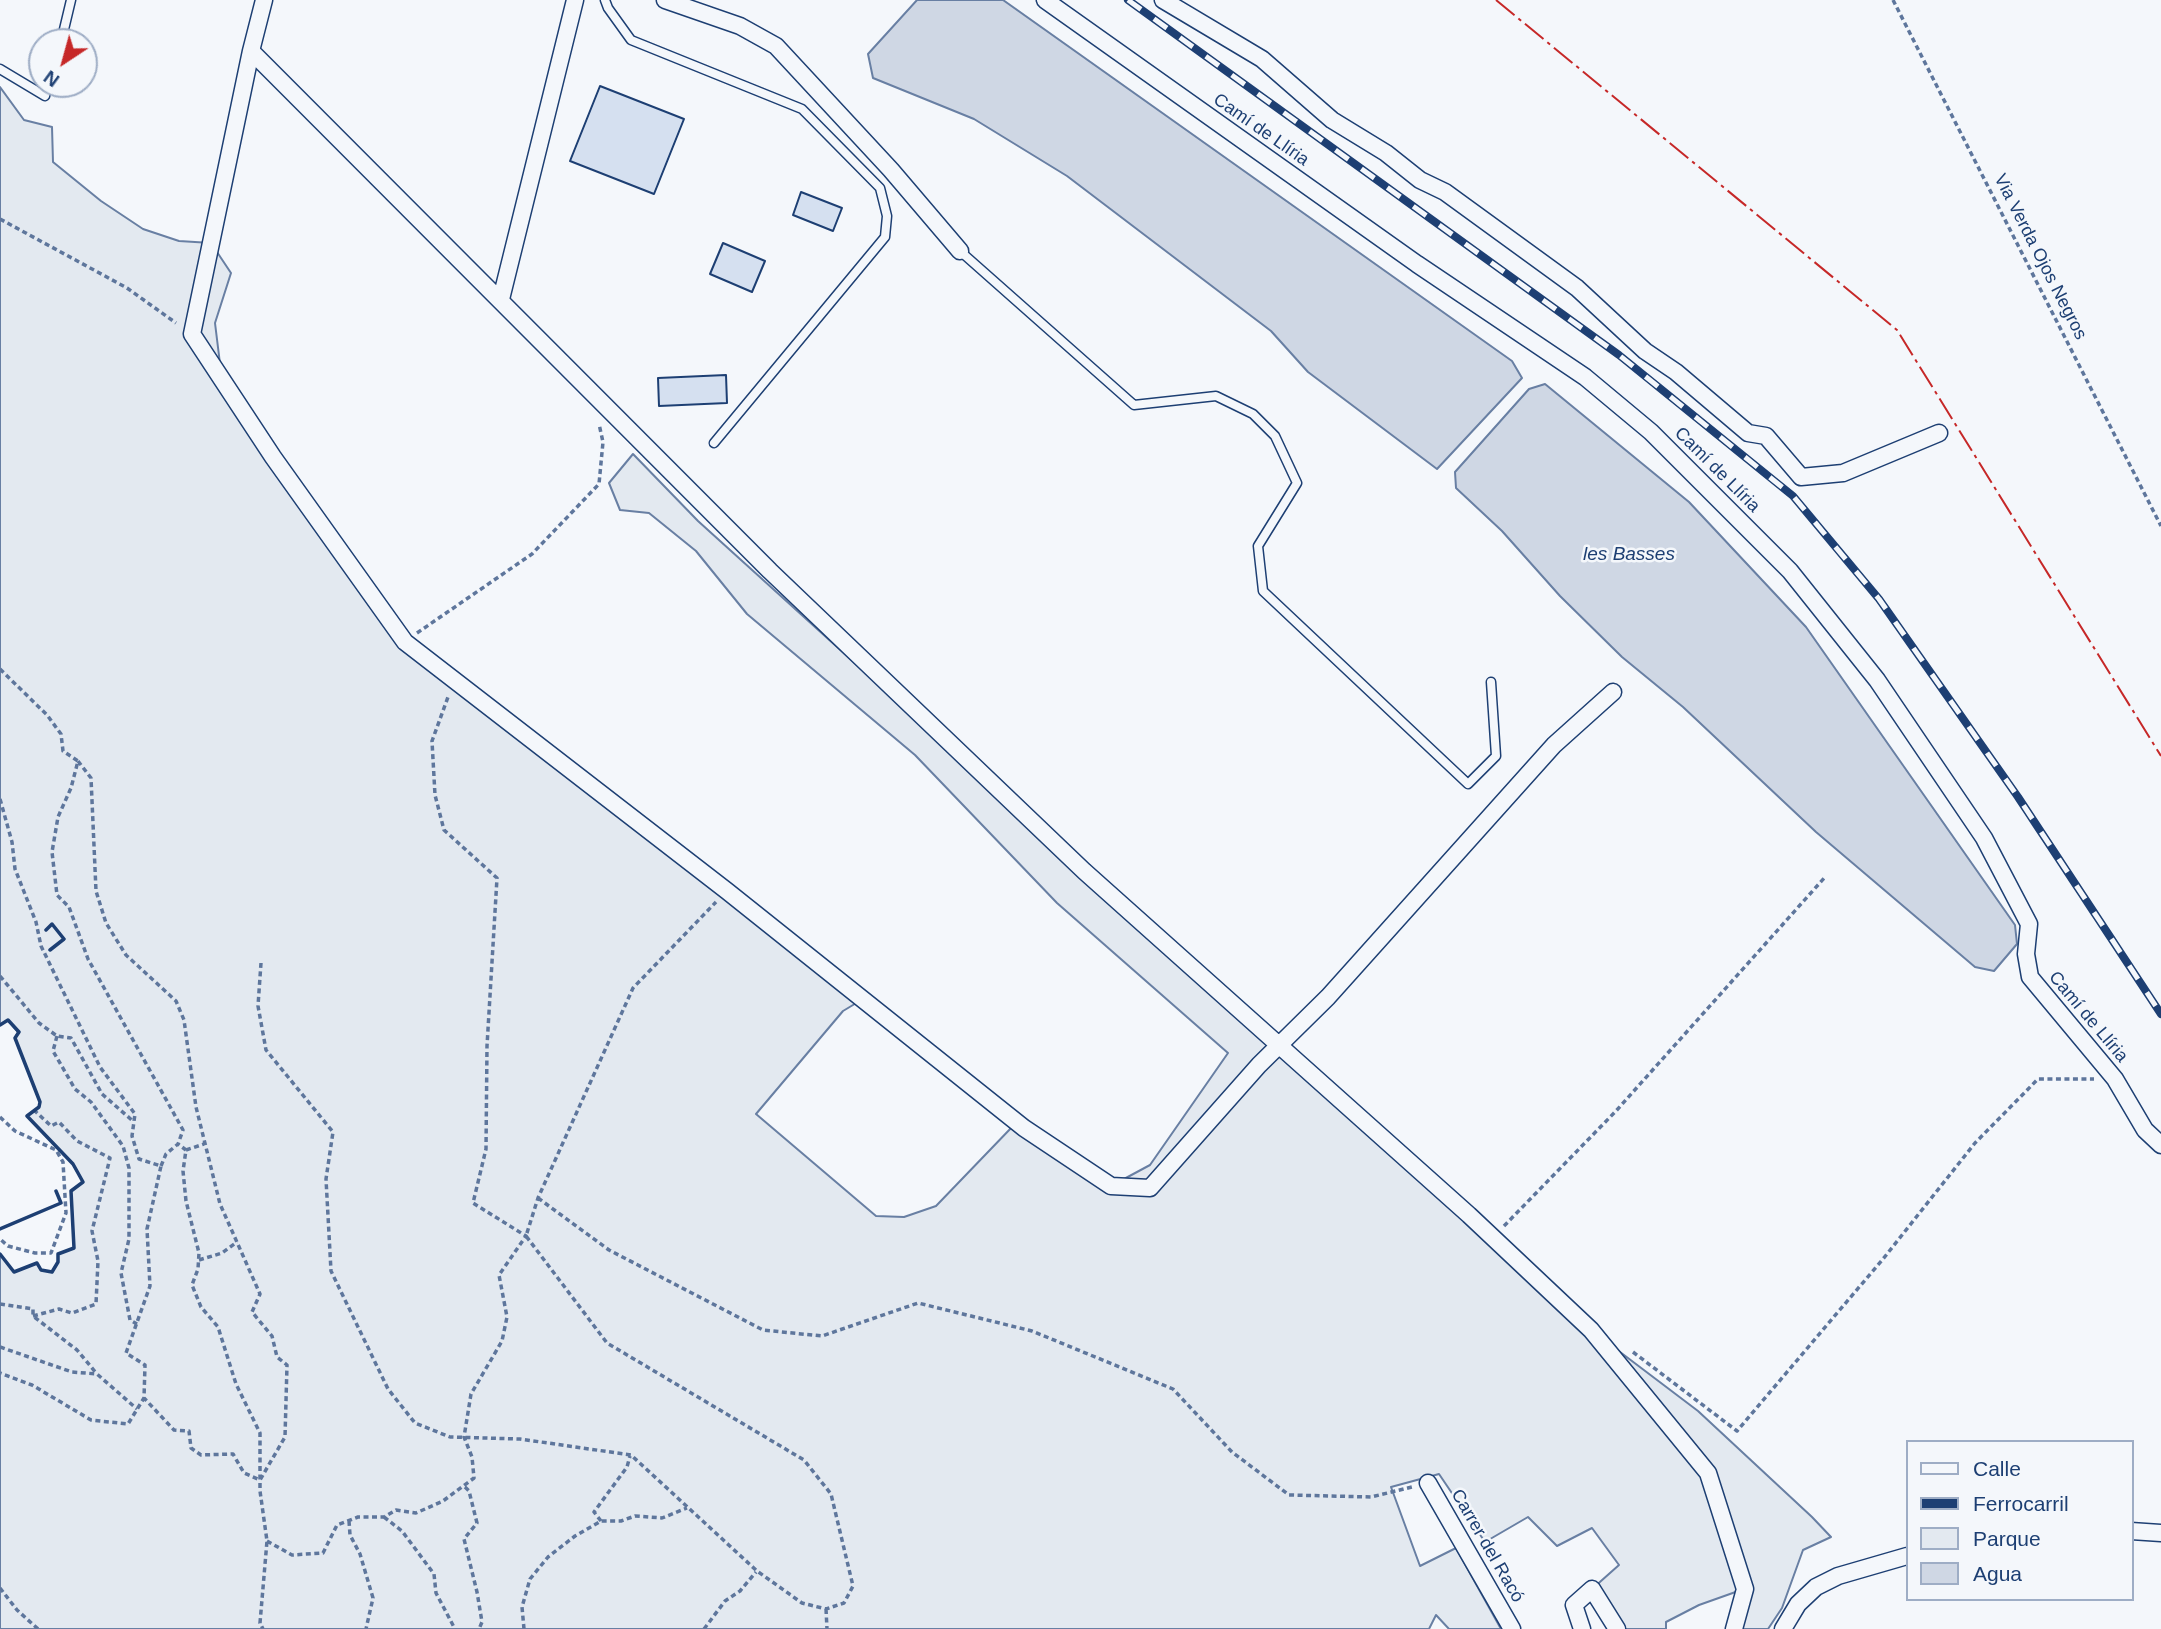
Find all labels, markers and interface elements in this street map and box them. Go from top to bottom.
north arrow [28,28,98,98]
text: N [40,66,63,91]
street label: Camí de Llíria [1209,89,1313,171]
street label: Via Verda Ojos Negros [1989,171,2091,343]
street label: Camí de Llíria [1670,423,1764,517]
water label: les Basses [1583,544,1675,566]
street label: Camí de Llíria [2044,967,2132,1067]
legend [1906,1440,2133,1601]
text: Calle [1973,1457,2021,1480]
street label: Carrer del Racó [1446,1486,1528,1606]
text: Ferrocarril [1973,1492,2069,1515]
text: Parque [1973,1527,2041,1550]
text: Agua [1973,1562,2022,1585]

